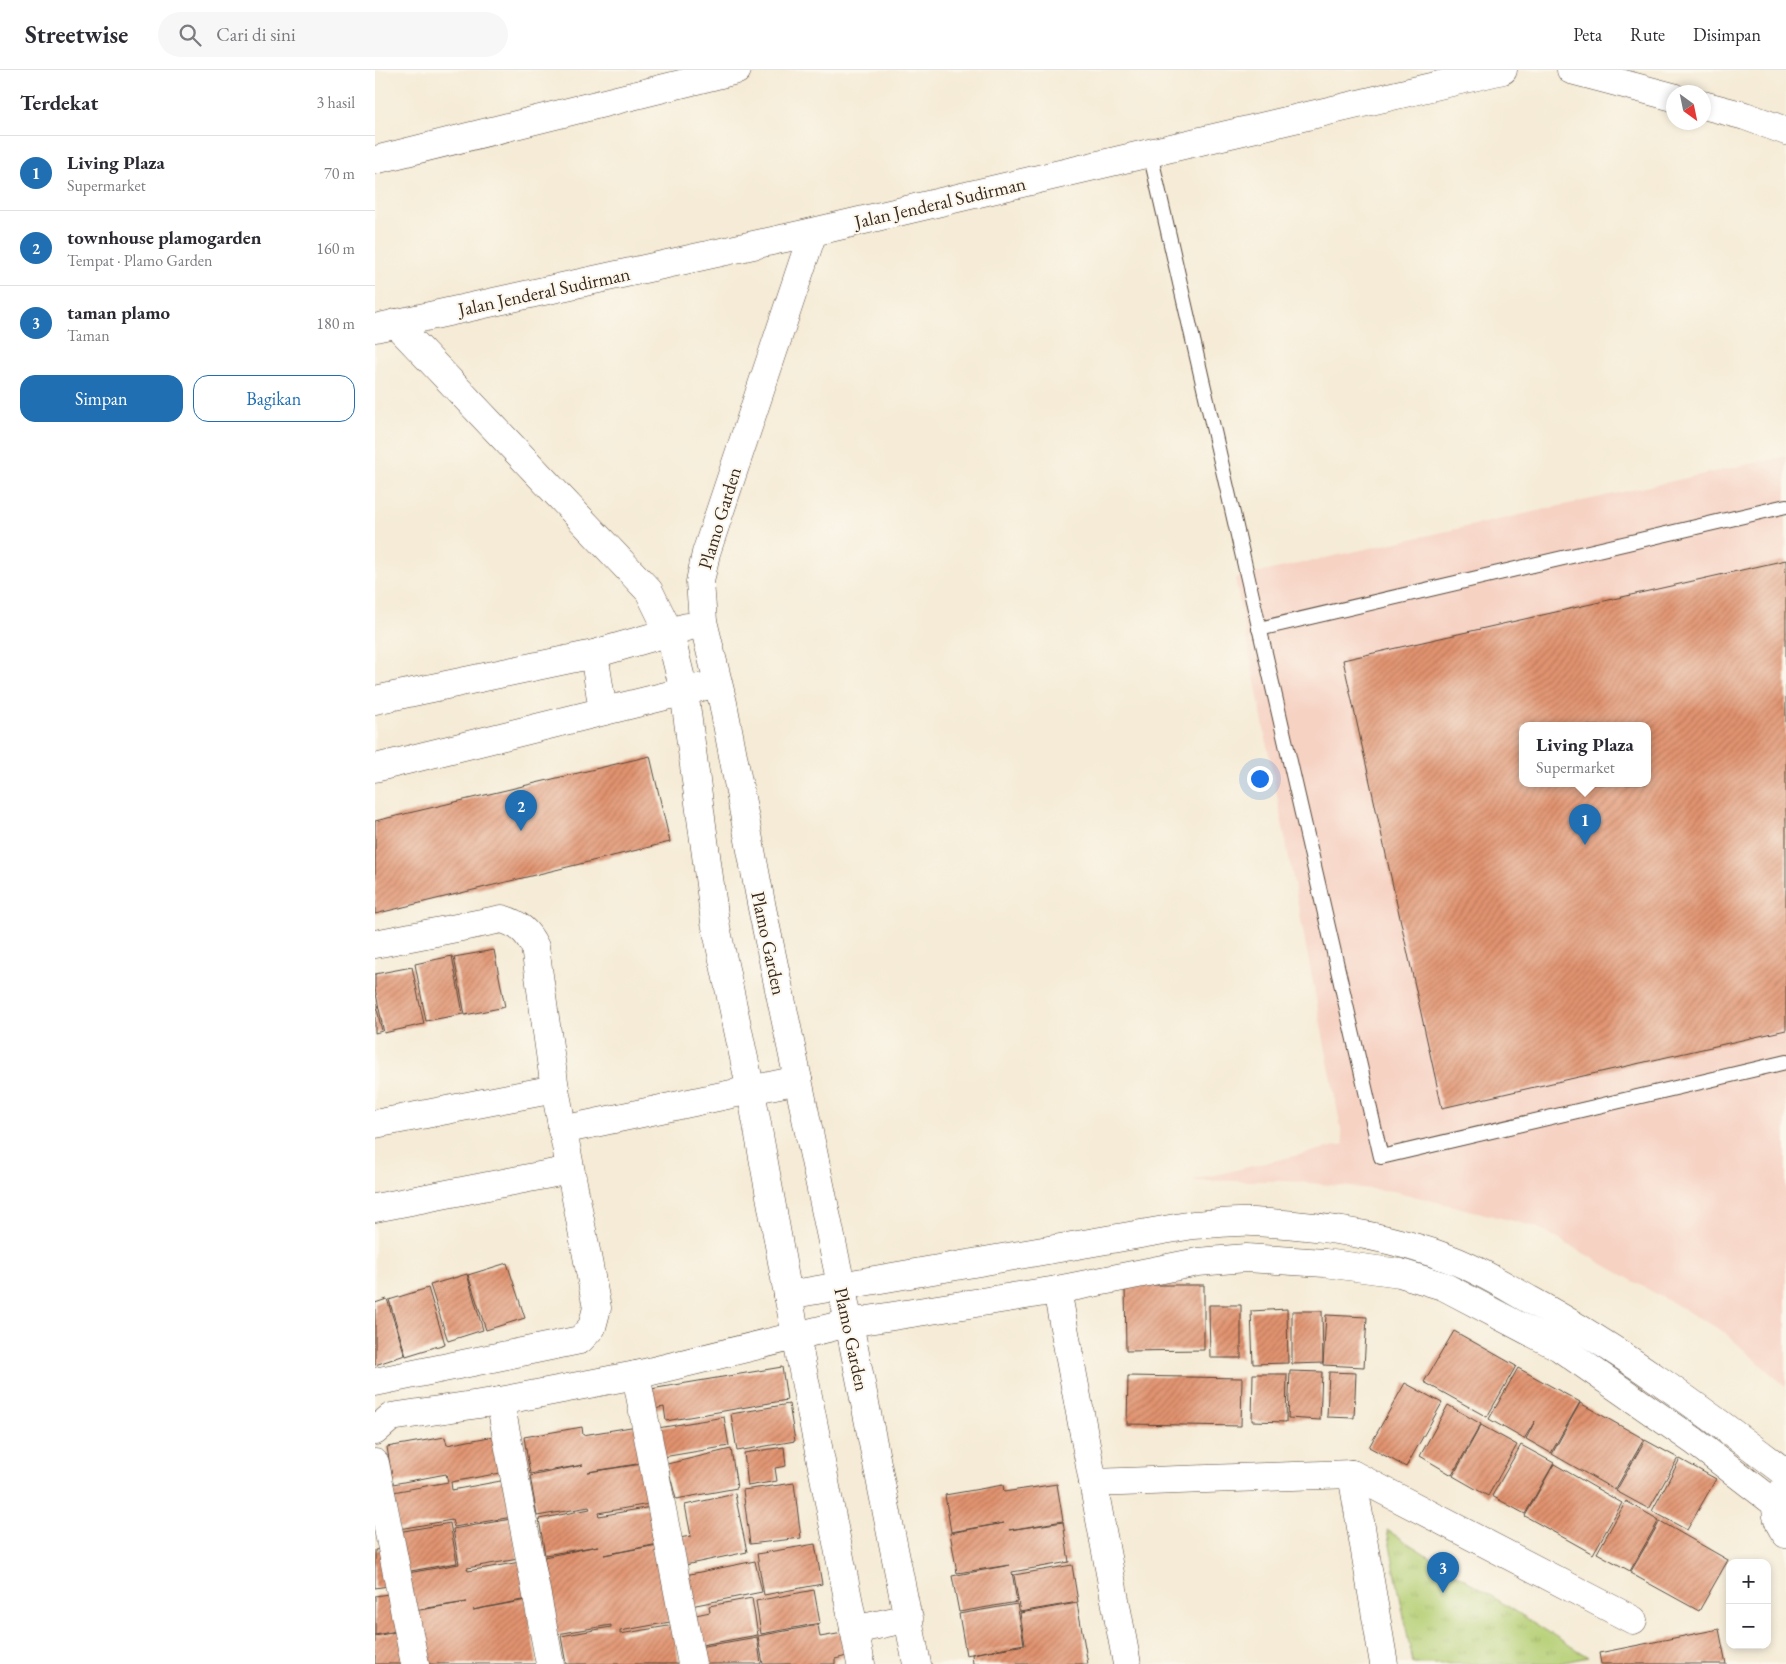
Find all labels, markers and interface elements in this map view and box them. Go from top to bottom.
search box [158,12,508,57]
text: Streetwise [25,19,128,50]
icon: search [176,21,204,49]
text: Cari di sini [216,22,296,47]
text: Peta [1573,23,1602,46]
text: Rute [1630,23,1665,46]
text: Disimpan [1693,23,1761,46]
north arrow [1666,85,1711,130]
text: Terdekat [20,89,98,116]
text: 3 hasil [317,92,355,113]
text: Living Plaza [67,150,165,175]
text: 1 [32,163,40,184]
text: 70 m [324,163,355,184]
street label: Jalan Jenderal Sudirman [850,171,1028,235]
text: Supermarket [67,175,146,196]
text: townhouse plamogarden [67,225,262,250]
text: 2 [32,238,40,259]
text: 160 m [316,238,355,259]
text: Tempat · Plamo Garden [67,250,213,271]
street label: Jalan Jenderal Sudirman [454,261,632,322]
text: taman plamo [67,300,170,325]
text: 3 [32,313,40,334]
text: 180 m [316,313,355,334]
text: Taman [67,325,110,346]
button: Simpan [20,375,183,422]
button: Bagikan [193,375,355,422]
street label: Plamo Garden [692,464,747,572]
popup [1519,722,1651,787]
text: Living Plaza [1536,732,1634,757]
text: Supermarket [1536,757,1615,778]
your location [1247,766,1273,792]
pin: 2 [505,790,537,831]
pin: 1 [1569,804,1601,845]
street label: Plamo Garden [745,889,792,997]
street label: Plamo Garden [828,1285,875,1393]
pin: 3 [1427,1552,1459,1593]
map controls [1726,1559,1771,1649]
button: + [1726,1559,1771,1604]
button: − [1726,1604,1771,1649]

